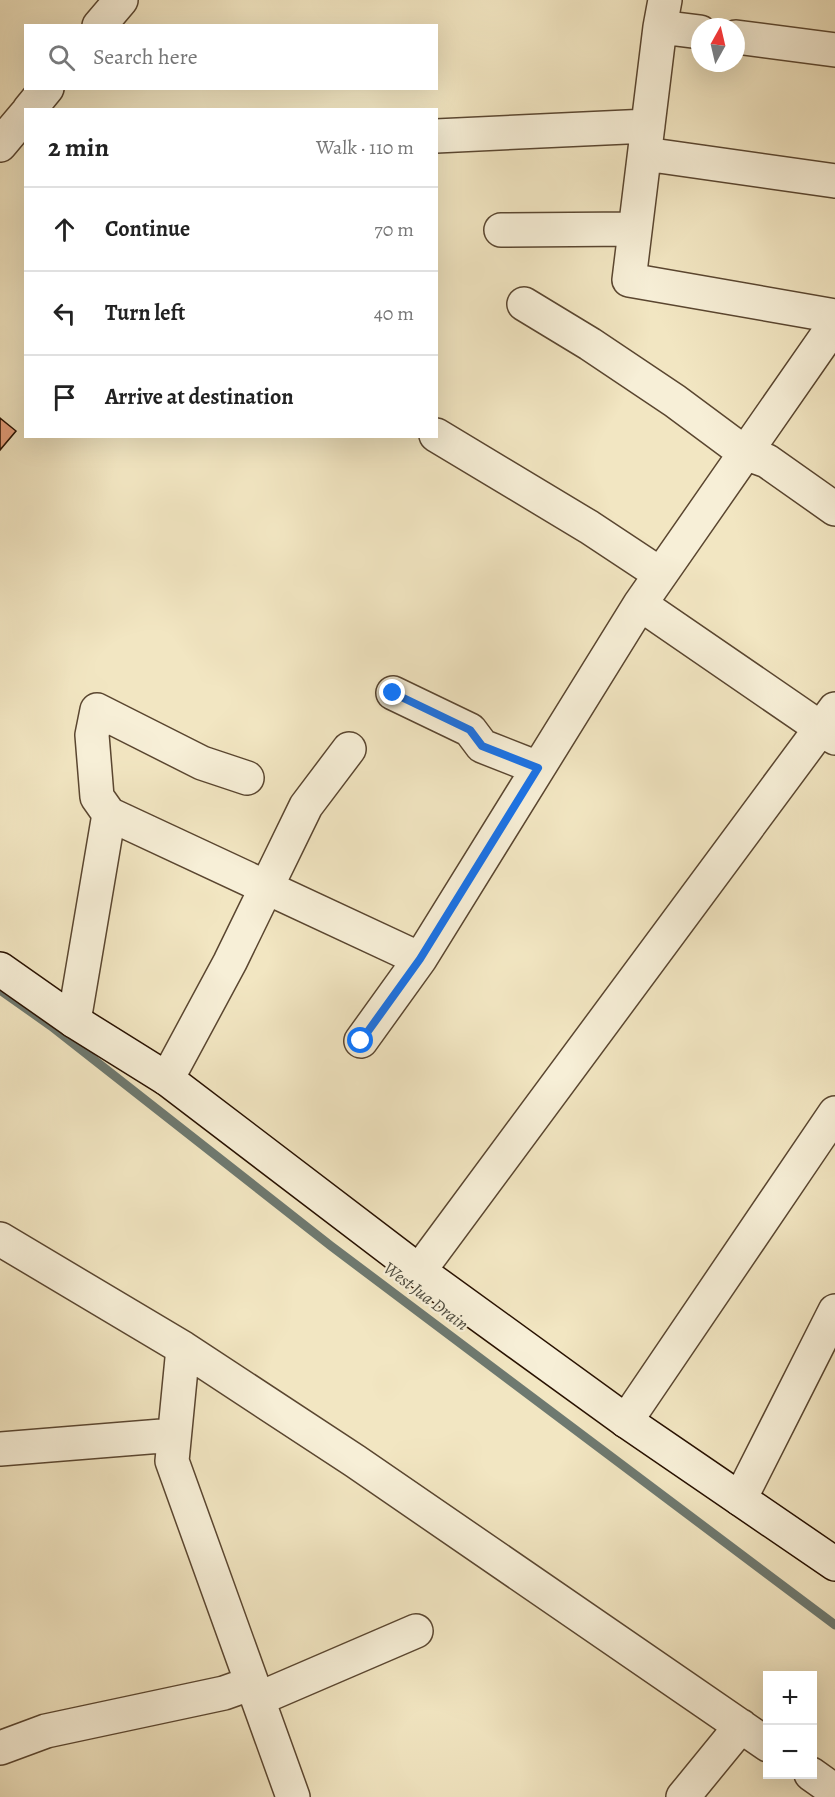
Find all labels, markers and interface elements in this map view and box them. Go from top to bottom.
north arrow [691,18,745,72]
search box [24,24,438,90]
icon: search [45,41,78,74]
text: Search here [93,42,198,72]
text: 2 min [48,130,109,165]
text: Walk · 110 m [316,134,414,161]
icon: ahead [48,213,81,246]
text: Continue [105,214,190,244]
text: 70 m [374,216,414,243]
icon: left [48,297,81,330]
text: Turn left [105,298,185,328]
text: 40 m [374,300,414,327]
icon: arrive [48,381,81,414]
text: Arrive at destination [105,382,294,412]
route end [379,679,405,705]
route start [347,1027,373,1053]
water label: West Jua Drain [379,1256,474,1336]
map controls [763,1671,817,1779]
button: + [763,1671,817,1725]
button: − [763,1725,817,1779]

